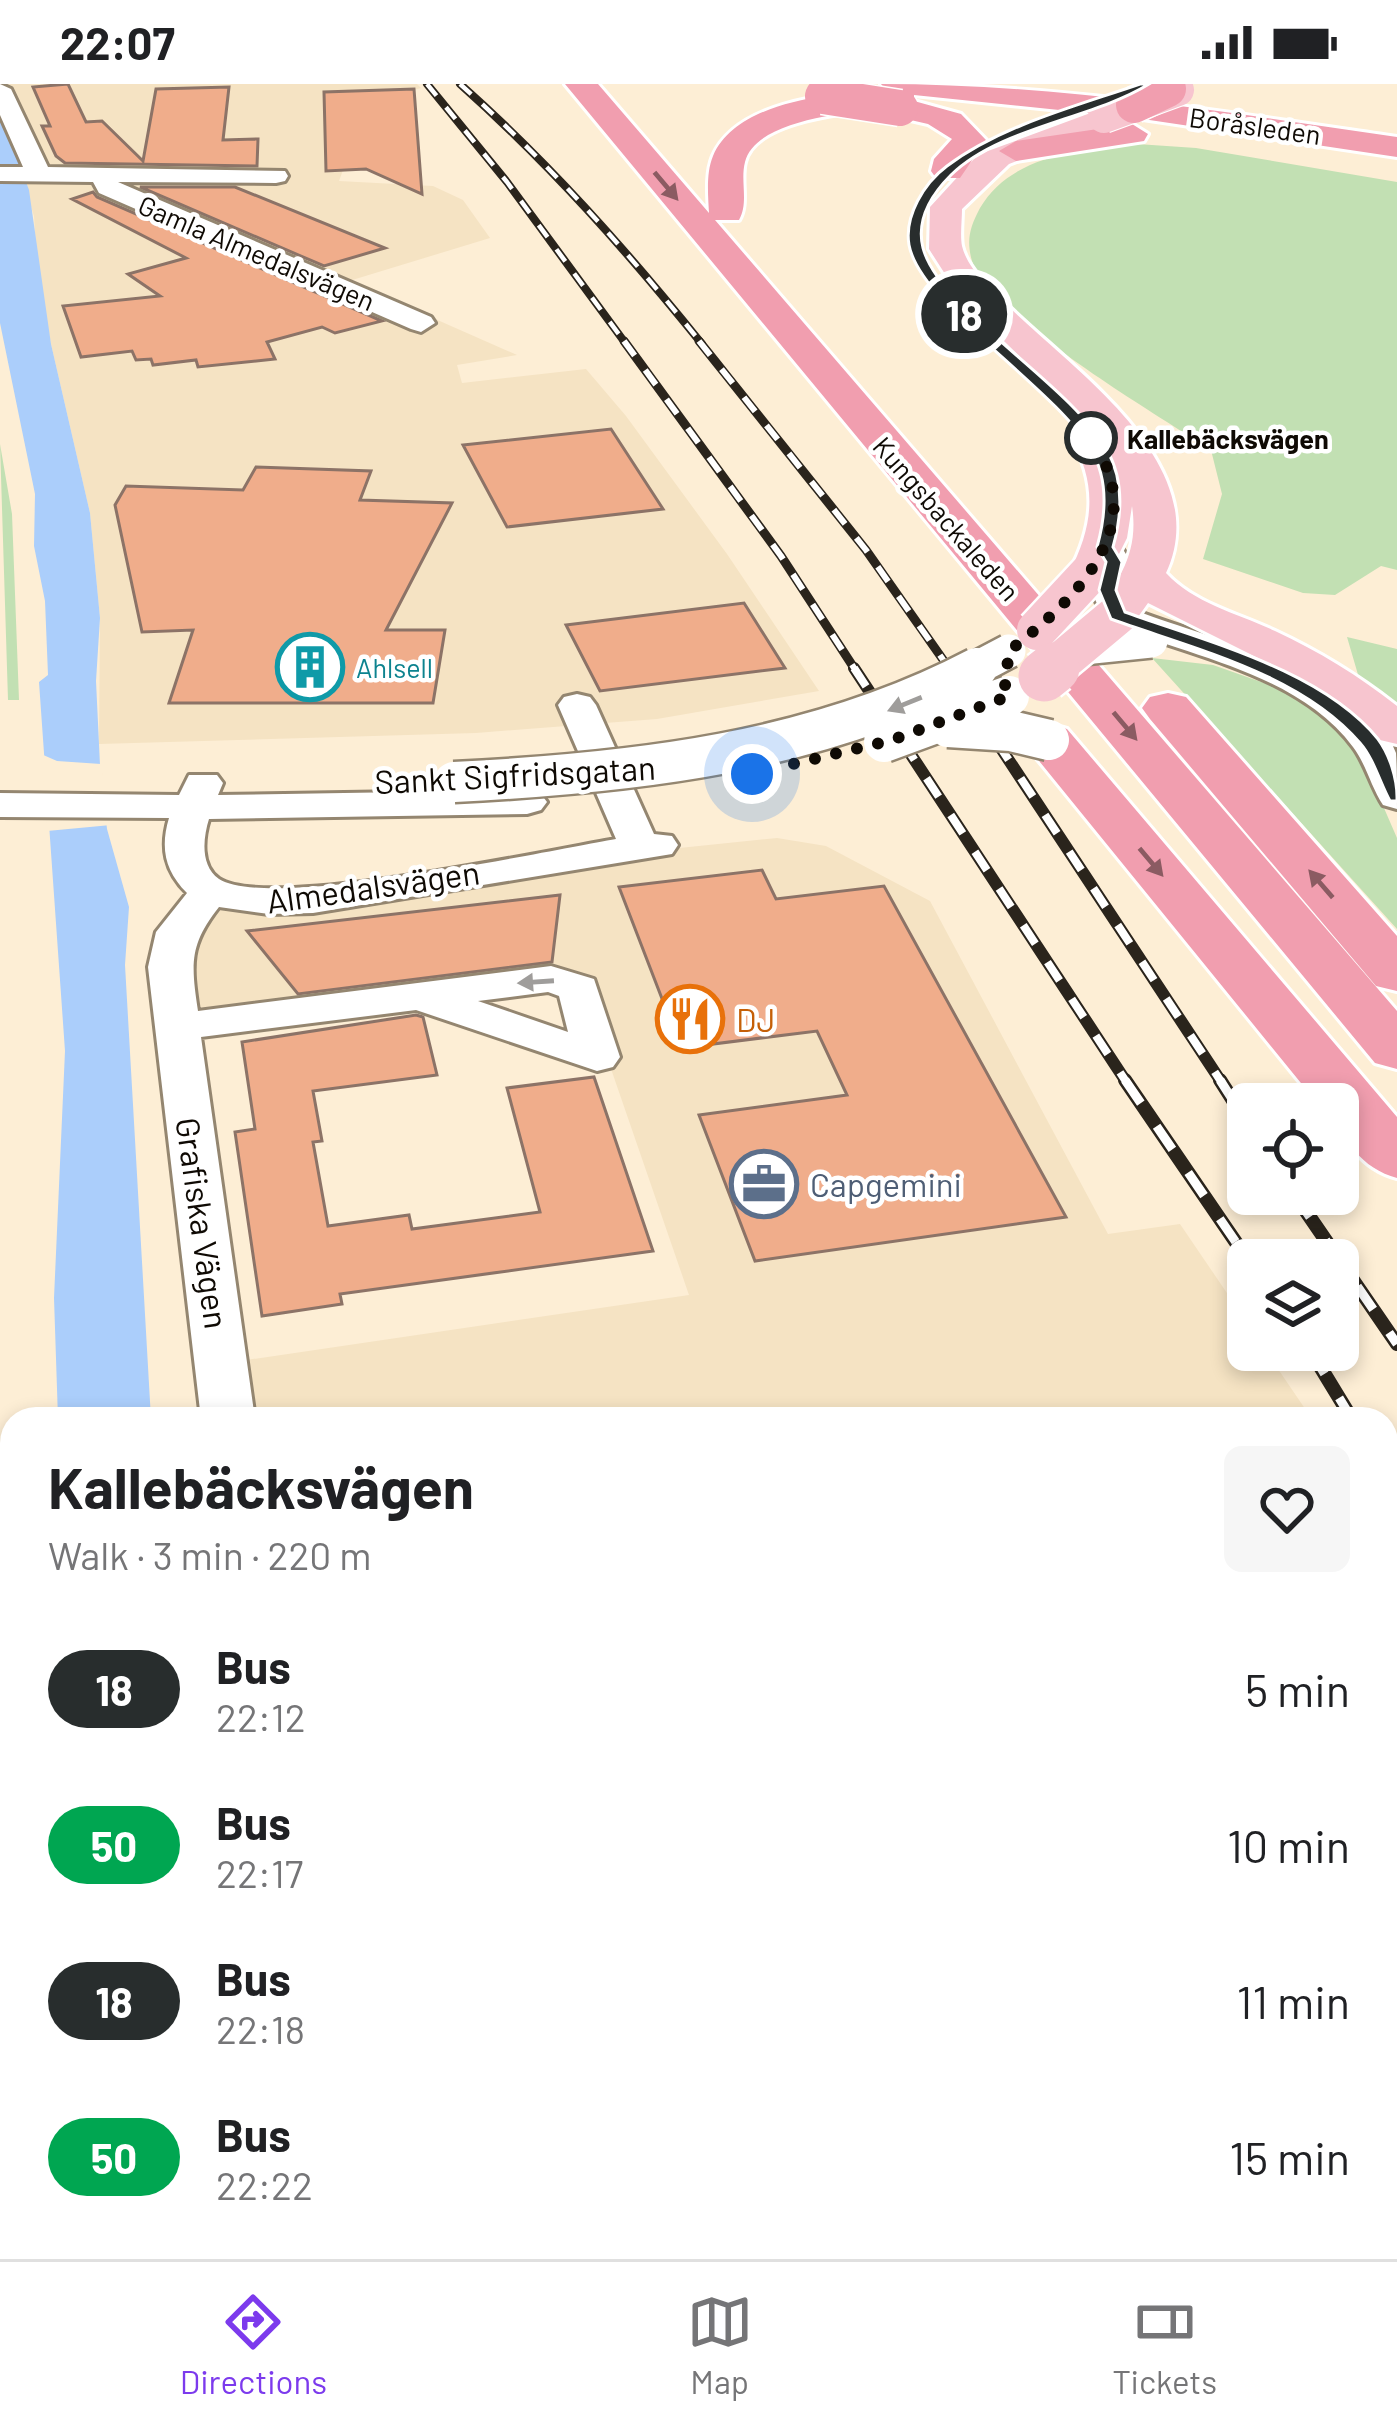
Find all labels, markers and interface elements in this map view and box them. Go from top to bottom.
text: 22:07 [60,15,175,69]
street label: Boråsleden [1187,100,1323,150]
one-way arrow [653,171,679,201]
street label: Gamla Almedalsvägen [134,188,380,316]
line badge: 18 [910,275,1018,353]
text: 18 [945,289,983,339]
marker: Kallebäcksvägen [1066,413,1116,463]
place label: Kallebäcksvägen [1127,422,1329,454]
street label: Kungsbackaleden [867,429,1027,607]
building icon: Ahlsell [275,632,345,702]
place label: Ahlsell [356,651,433,683]
one-way arrow [886,695,922,714]
one-way arrow [1111,711,1137,741]
your location [722,744,782,804]
street label: Sankt Sigfridsgatan [373,747,657,801]
one-way arrow [1137,847,1163,877]
street label: Almedalsvägen [264,851,482,921]
one-way arrow [1308,869,1334,899]
one-way arrow [516,973,554,992]
restaurant icon: DJ [655,984,725,1054]
place label: DJ [736,999,775,1039]
map controls [1227,1083,1359,1371]
button: locate [1227,1083,1359,1215]
street label: Grafiska Vägen [168,1115,238,1331]
office icon: Capgemini [729,1149,799,1219]
place label: Capgemini [810,1164,962,1204]
button: layers [1227,1239,1359,1371]
button: heart [1224,1446,1350,1572]
text: Kallebäcksvägen [48,1452,474,1520]
text: Walk · 3 min · 220 m [48,1531,371,1578]
text: Bus [216,1639,291,1693]
text: 5 min [1245,1662,1350,1716]
text: 18 [95,1664,133,1714]
text: 22:12 [216,1693,306,1740]
text: Bus [216,1795,291,1849]
text: 10 min [1227,1818,1350,1872]
text: 50 [91,1820,137,1870]
text: 22:17 [216,1849,303,1896]
text: Bus [216,1951,291,2005]
text: 11 min [1236,1974,1350,2028]
text: 18 [95,1976,133,2026]
text: 22:18 [216,2005,305,2052]
text: Bus [216,2107,291,2161]
text: 15 min [1229,2130,1350,2184]
text: 50 [91,2132,137,2182]
text: 22:22 [216,2161,313,2208]
tab: Directions [180,2289,327,2401]
tab: Map [687,2289,753,2401]
tab: Tickets [1112,2289,1217,2401]

